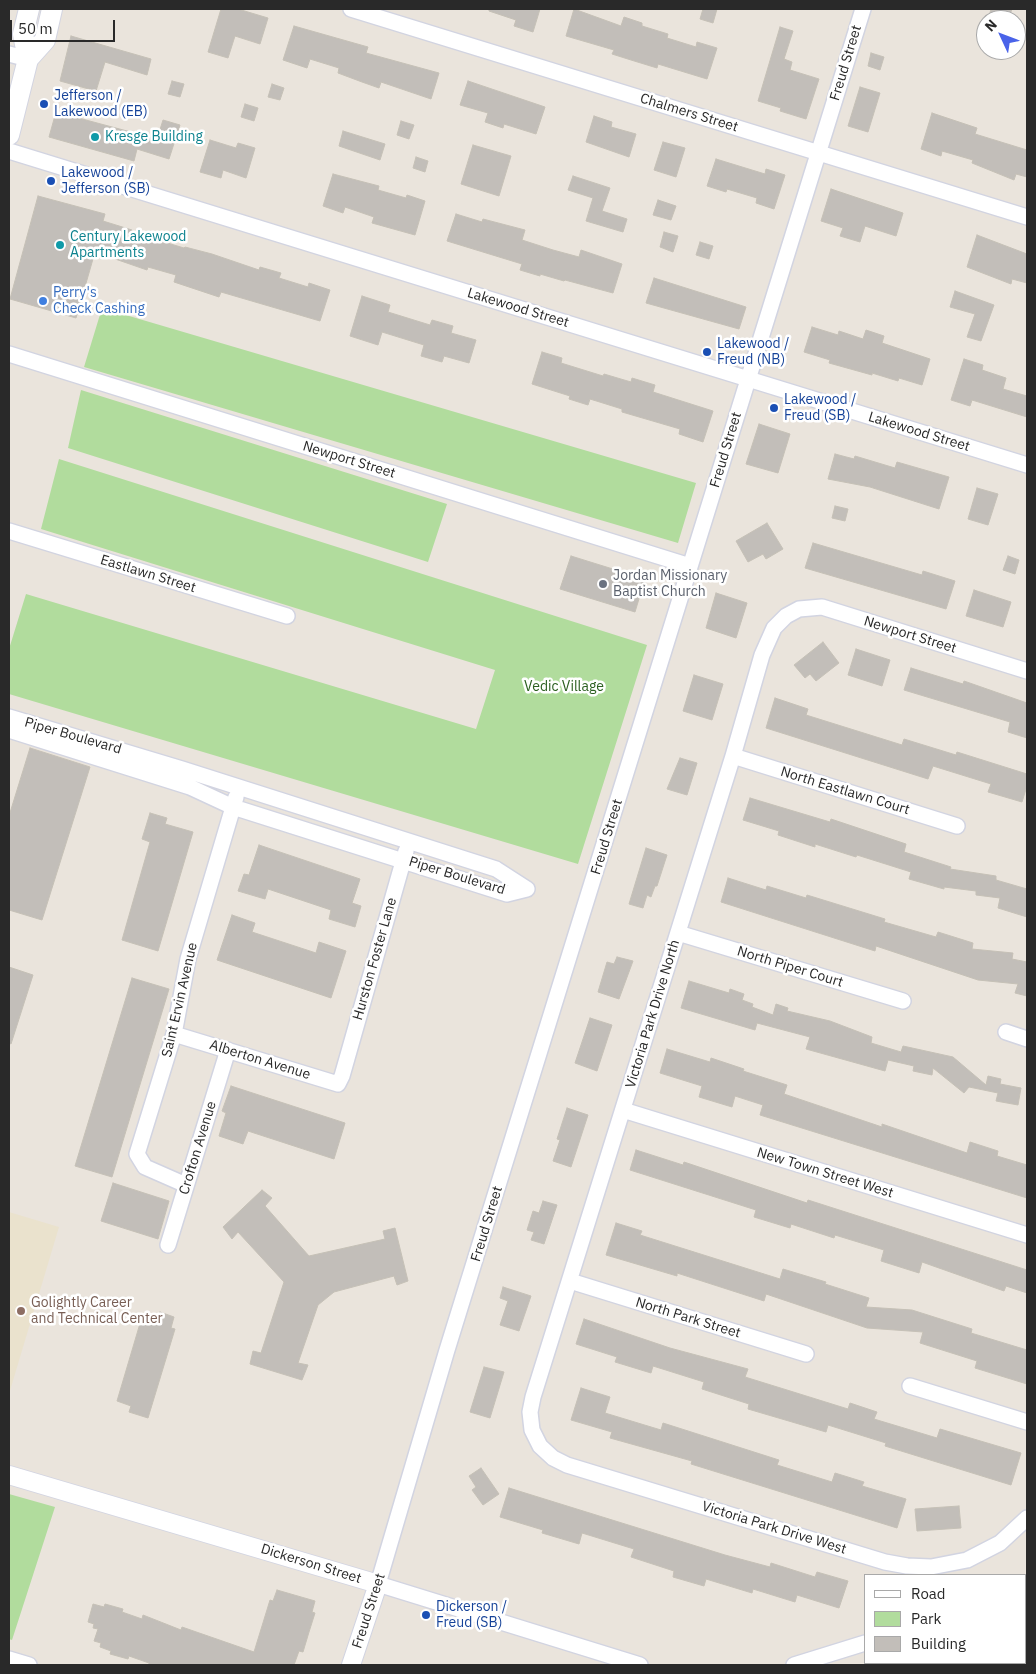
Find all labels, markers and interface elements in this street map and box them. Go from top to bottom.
scale bar [12,10,118,42]
north arrow [976,10,1026,60]
text: N [981,16,1001,35]
text: 50 m [18,19,53,38]
street label: Freud Street [827,23,865,103]
place label: Jefferson / Lakewood (EB) [54,88,148,120]
street label: Chalmers Street [638,90,740,136]
marker: Jefferson / Lakewood (EB) [38,98,50,110]
place label: Kresge Building [105,129,203,145]
marker: Kresge Building [89,131,101,143]
place label: Lakewood / Jefferson (SB) [61,165,150,198]
marker: Lakewood / Jefferson (SB) [45,175,57,187]
place label: Century Lakewood Apartments [70,229,186,262]
marker: Century Lakewood Apartments [54,239,66,251]
place label: Perry's Check Cashing [53,285,145,318]
street label: Lakewood Street [465,285,571,331]
marker: Perry's Check Cashing [37,295,49,307]
place label: Lakewood / Freud (NB) [717,336,789,368]
marker: Lakewood / Freud (NB) [701,346,713,358]
place label: Lakewood / Freud (SB) [784,392,856,424]
marker: Lakewood / Freud (SB) [768,402,780,414]
street label: Lakewood Street [866,409,972,455]
street label: Freud Street [707,410,745,490]
street label: Newport Street [301,438,397,482]
street label: Eastlawn Street [98,552,198,596]
place label: Jordan Missionary Baptist Church [613,568,727,600]
marker: Jordan Missionary Baptist Church [597,578,609,590]
street label: Newport Street [862,613,958,657]
park label: Vedic Village [524,679,604,695]
street label: Piper Boulevard [23,714,123,758]
street label: North Eastlawn Court [778,763,912,819]
street label: Freud Street [588,797,626,877]
street label: Piper Boulevard [407,853,507,899]
street label: Hurston Foster Lane [349,896,401,1022]
street label: Victoria Park Drive North [622,938,684,1090]
street label: Saint Ervin Avenue [159,941,201,1059]
street label: North Piper Court [735,943,845,991]
street label: Alberton Avenue [208,1037,312,1083]
street label: Crofton Avenue [176,1099,220,1197]
street label: New Town Street West [755,1144,895,1202]
street label: Freud Street [468,1184,506,1264]
street label: North Park Street [633,1294,743,1342]
place label: Golightly Career and Technical Center [31,1295,163,1328]
marker: Golightly Career and Technical Center [15,1305,27,1317]
street label: Victoria Park Drive West [700,1498,848,1558]
street label: Dickerson Street [259,1541,363,1587]
street label: Freud Street [349,1571,389,1651]
legend [864,1574,1026,1664]
text: Road [911,1584,946,1603]
place label: Dickerson / Freud (SB) [436,1599,507,1631]
marker: Dickerson / Freud (SB) [420,1609,432,1621]
text: Park [911,1609,941,1628]
text: Building [911,1634,966,1653]

